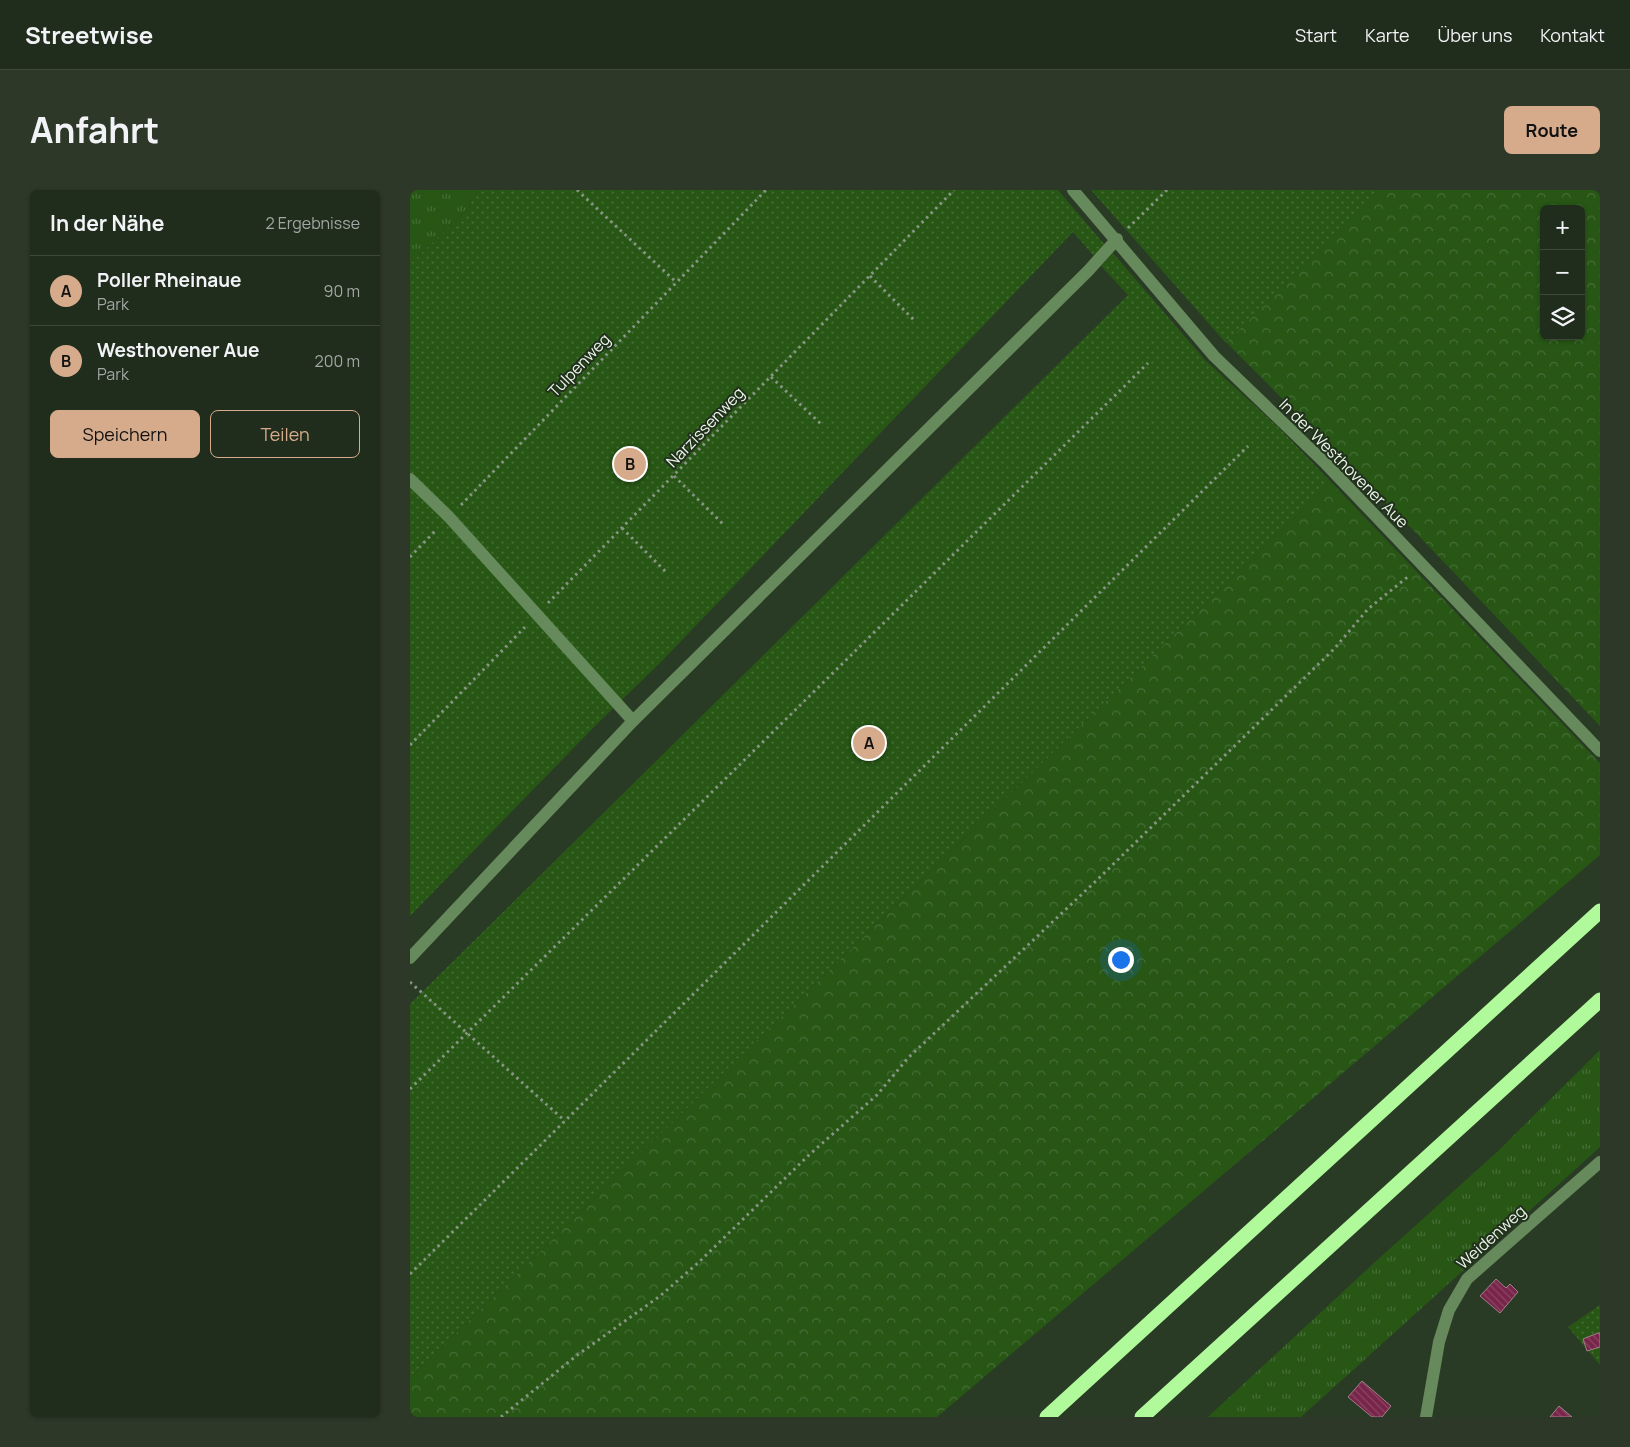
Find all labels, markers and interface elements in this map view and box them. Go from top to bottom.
text: Streetwise [25,18,153,51]
text: Start [1295,23,1337,47]
text: Karte [1365,23,1410,47]
text: Über uns [1438,23,1512,47]
text: Kontakt [1540,23,1605,47]
text: Anfahrt [30,106,159,154]
button: Route [1504,106,1600,154]
map controls [1540,205,1585,340]
button: + [1540,205,1585,250]
text: In der Nähe [50,209,164,237]
text: 2 Ergebnisse [265,212,360,234]
button: − [1540,250,1585,295]
text: Poller Rheinaue [97,267,242,293]
text: A [61,280,71,302]
text: 90 m [324,280,360,302]
text: Park [97,293,129,315]
button: layers [1540,295,1585,340]
street label: Tulpenweg [543,328,615,402]
text: Westhovener Aue [97,337,259,363]
text: B [61,350,71,372]
text: 200 m [315,350,360,372]
text: Park [97,363,129,385]
street label: Narzissenweg [661,382,749,472]
street label: In der Westhovener Aue [1274,393,1414,533]
button: Speichern [50,410,200,458]
button: Teilen [210,410,360,458]
pin: B [614,445,646,483]
pin: A [853,724,885,762]
your location [1108,947,1134,973]
street label: Weidenweg [1452,1200,1530,1274]

